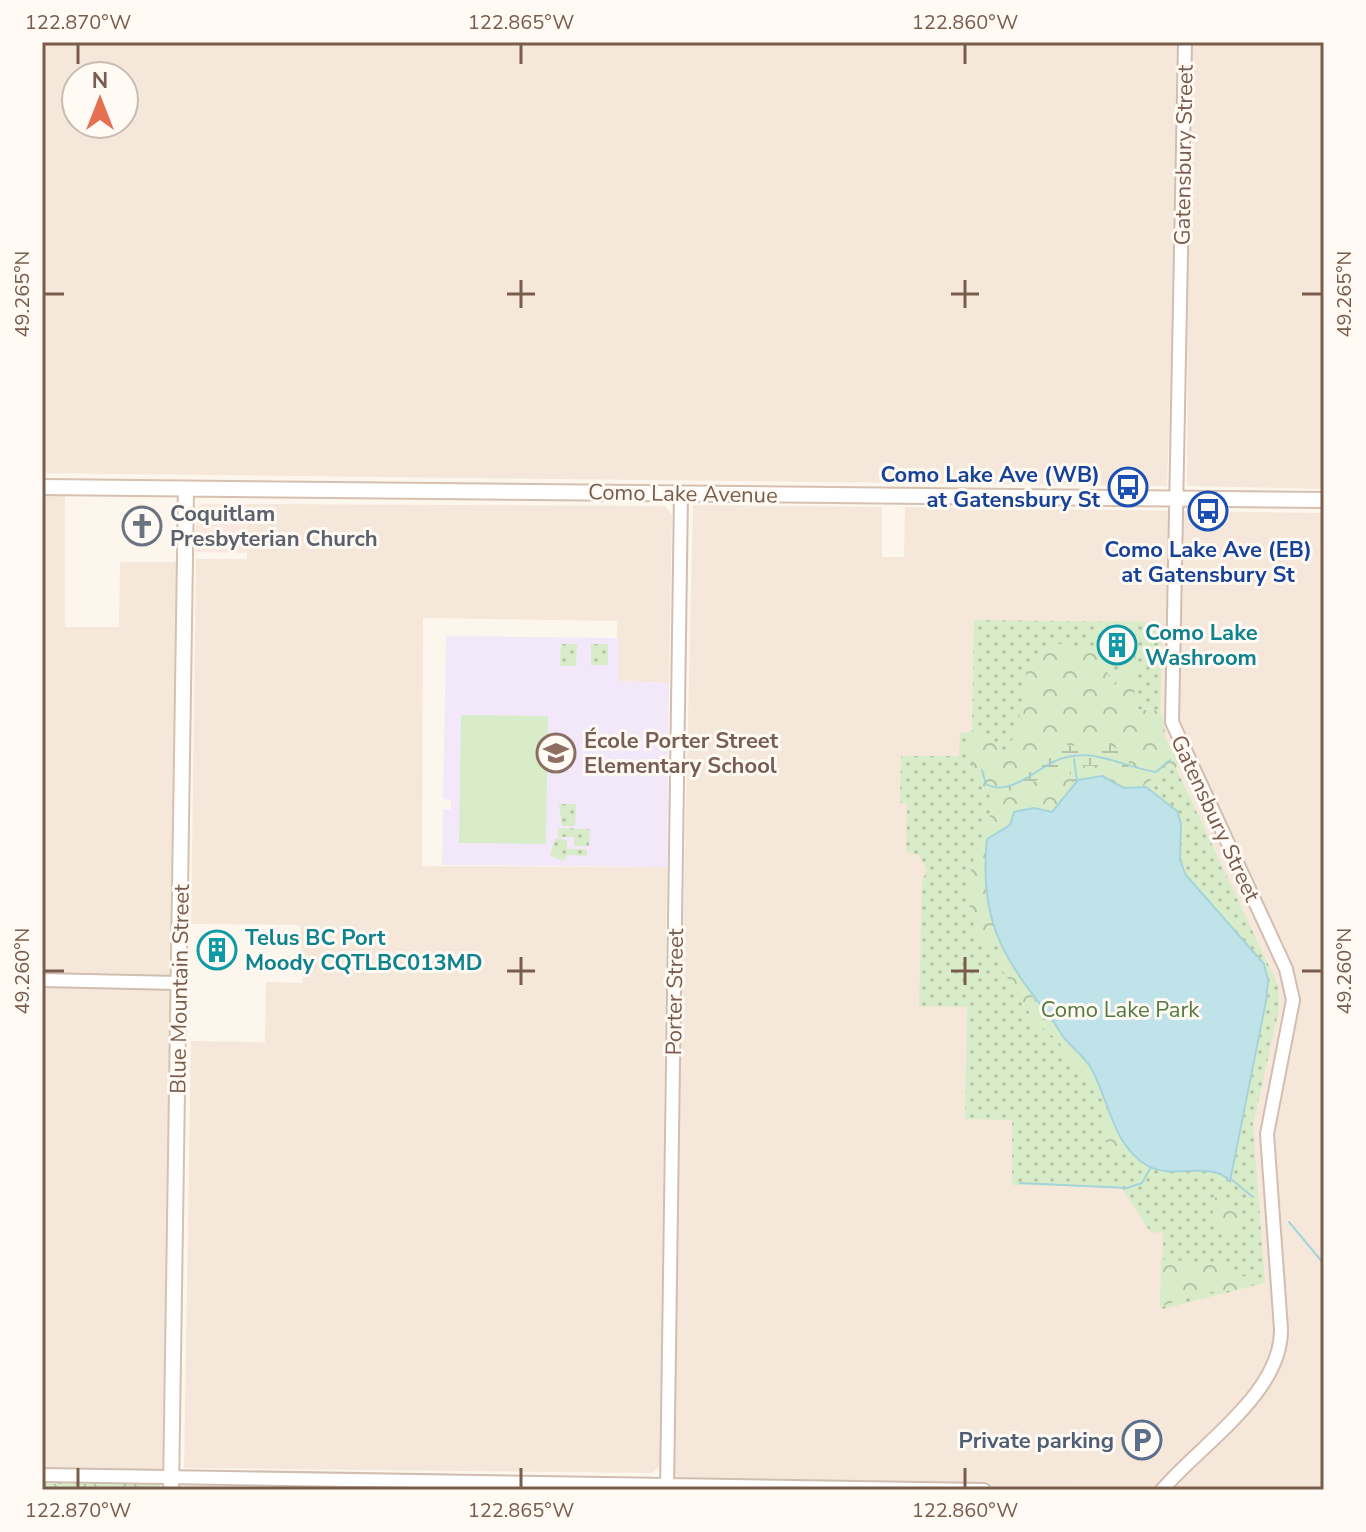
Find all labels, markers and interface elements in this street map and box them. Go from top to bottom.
text: 122.870°W [25,9,131,36]
text: 122.865°W [468,9,574,36]
text: 122.860°W [912,9,1018,36]
north arrow [60,60,140,140]
street label: Gatensbury Street [1167,64,1201,246]
text: N [92,66,108,96]
text: 49.265°N [9,251,36,337]
text: 49.265°N [1331,251,1358,337]
place label: Como Lake Ave (WB) at Gatensbury St [880,460,1101,515]
bus stop icon: Como Lake Ave (WB) at Gatensbury St [1107,466,1149,508]
street label: Como Lake Avenue [588,477,778,511]
bus stop icon: Como Lake Ave (EB) at Gatensbury St [1187,490,1229,532]
place label: Coquitlam Presbyterian Church [170,499,378,554]
church icon: Coquitlam Presbyterian Church [121,505,163,547]
place label: Como Lake Ave (EB) at Gatensbury St [1104,535,1312,590]
place label: Como Lake Washroom [1145,618,1258,673]
building icon: Como Lake Washroom [1096,624,1138,666]
place label: École Porter Street Elementary School [584,726,779,781]
street label: Gatensbury Street [1163,730,1267,907]
school or university icon: École Porter Street Elementary School [535,732,577,774]
street label: Blue Mountain Street [163,884,197,1094]
place label: Telus BC Port Moody CQTLBC013MD [245,923,482,978]
text: 49.260°N [9,928,36,1014]
street label: Porter Street [659,928,691,1056]
text: 49.260°N [1331,928,1358,1014]
building icon: Telus BC Port Moody CQTLBC013MD [196,929,238,971]
park label: Como Lake Park [1041,995,1200,1025]
parking icon: Private parking [1121,1419,1163,1461]
place label: Private parking [959,1426,1114,1456]
text: 122.870°W [25,1497,131,1524]
text: 122.865°W [468,1497,574,1524]
text: 122.860°W [912,1497,1018,1524]

